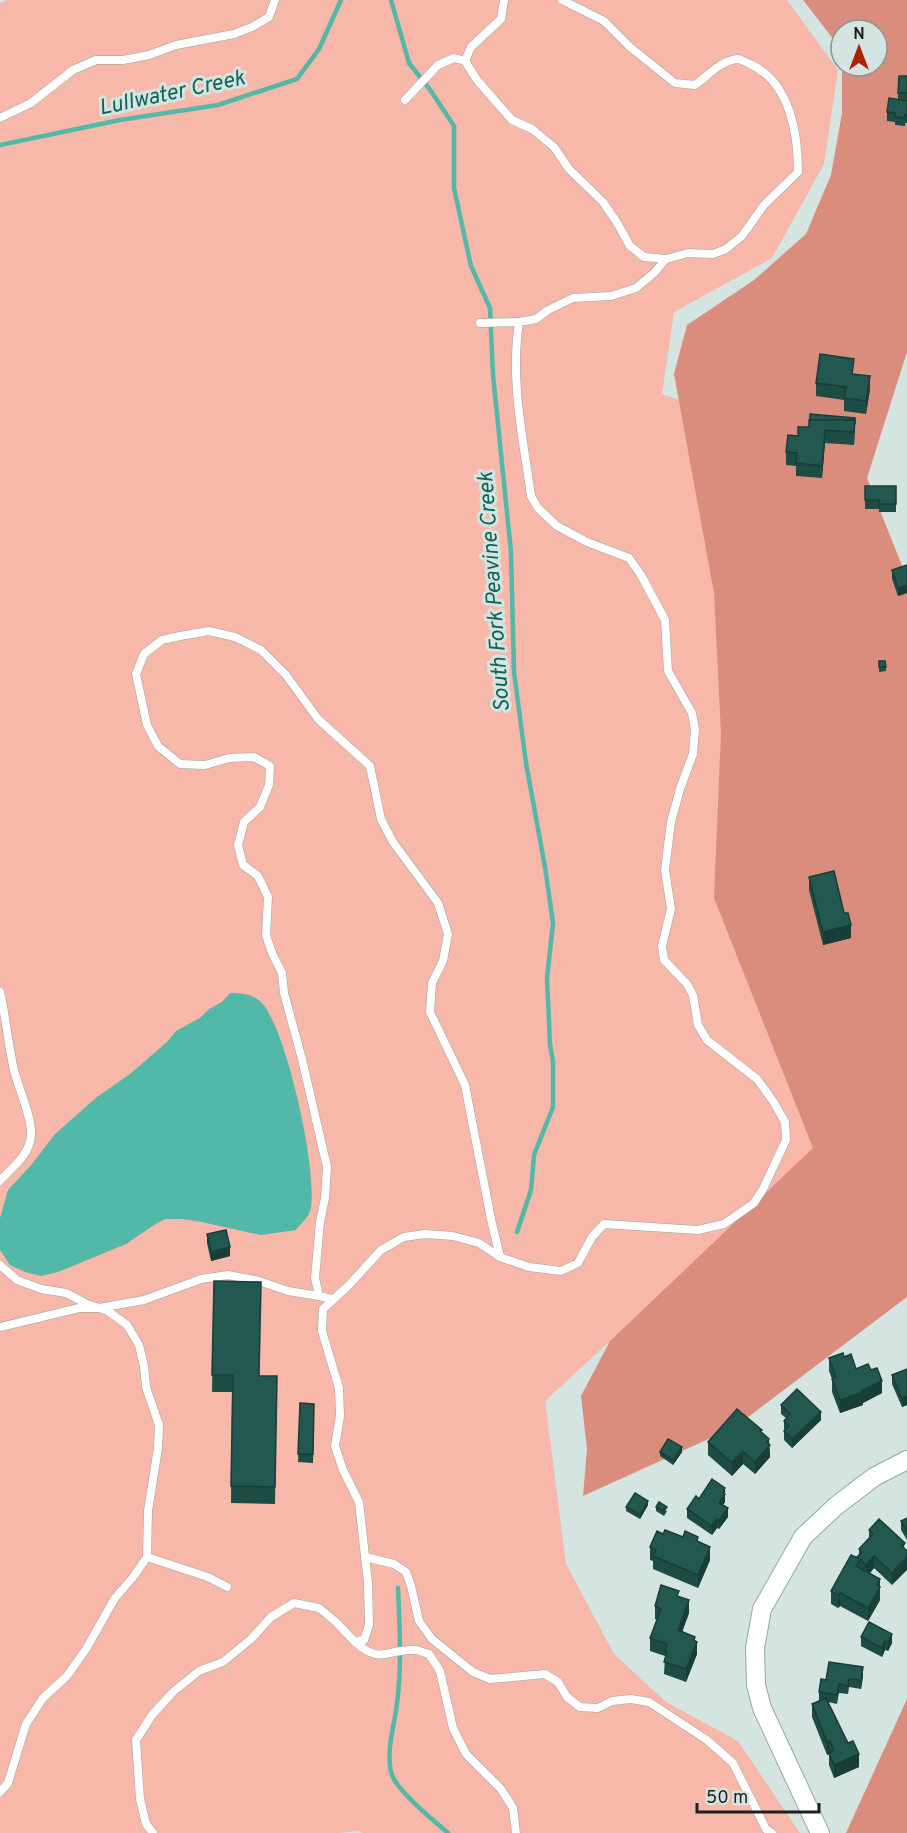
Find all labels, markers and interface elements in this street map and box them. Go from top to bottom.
north arrow [829,18,889,78]
text: N [853,25,865,45]
water label: Lullwater Creek [96,65,248,123]
water label: South Fork Peavine Creek [473,470,517,713]
scale bar [697,1776,818,1814]
text: 50 m [706,1787,748,1810]

